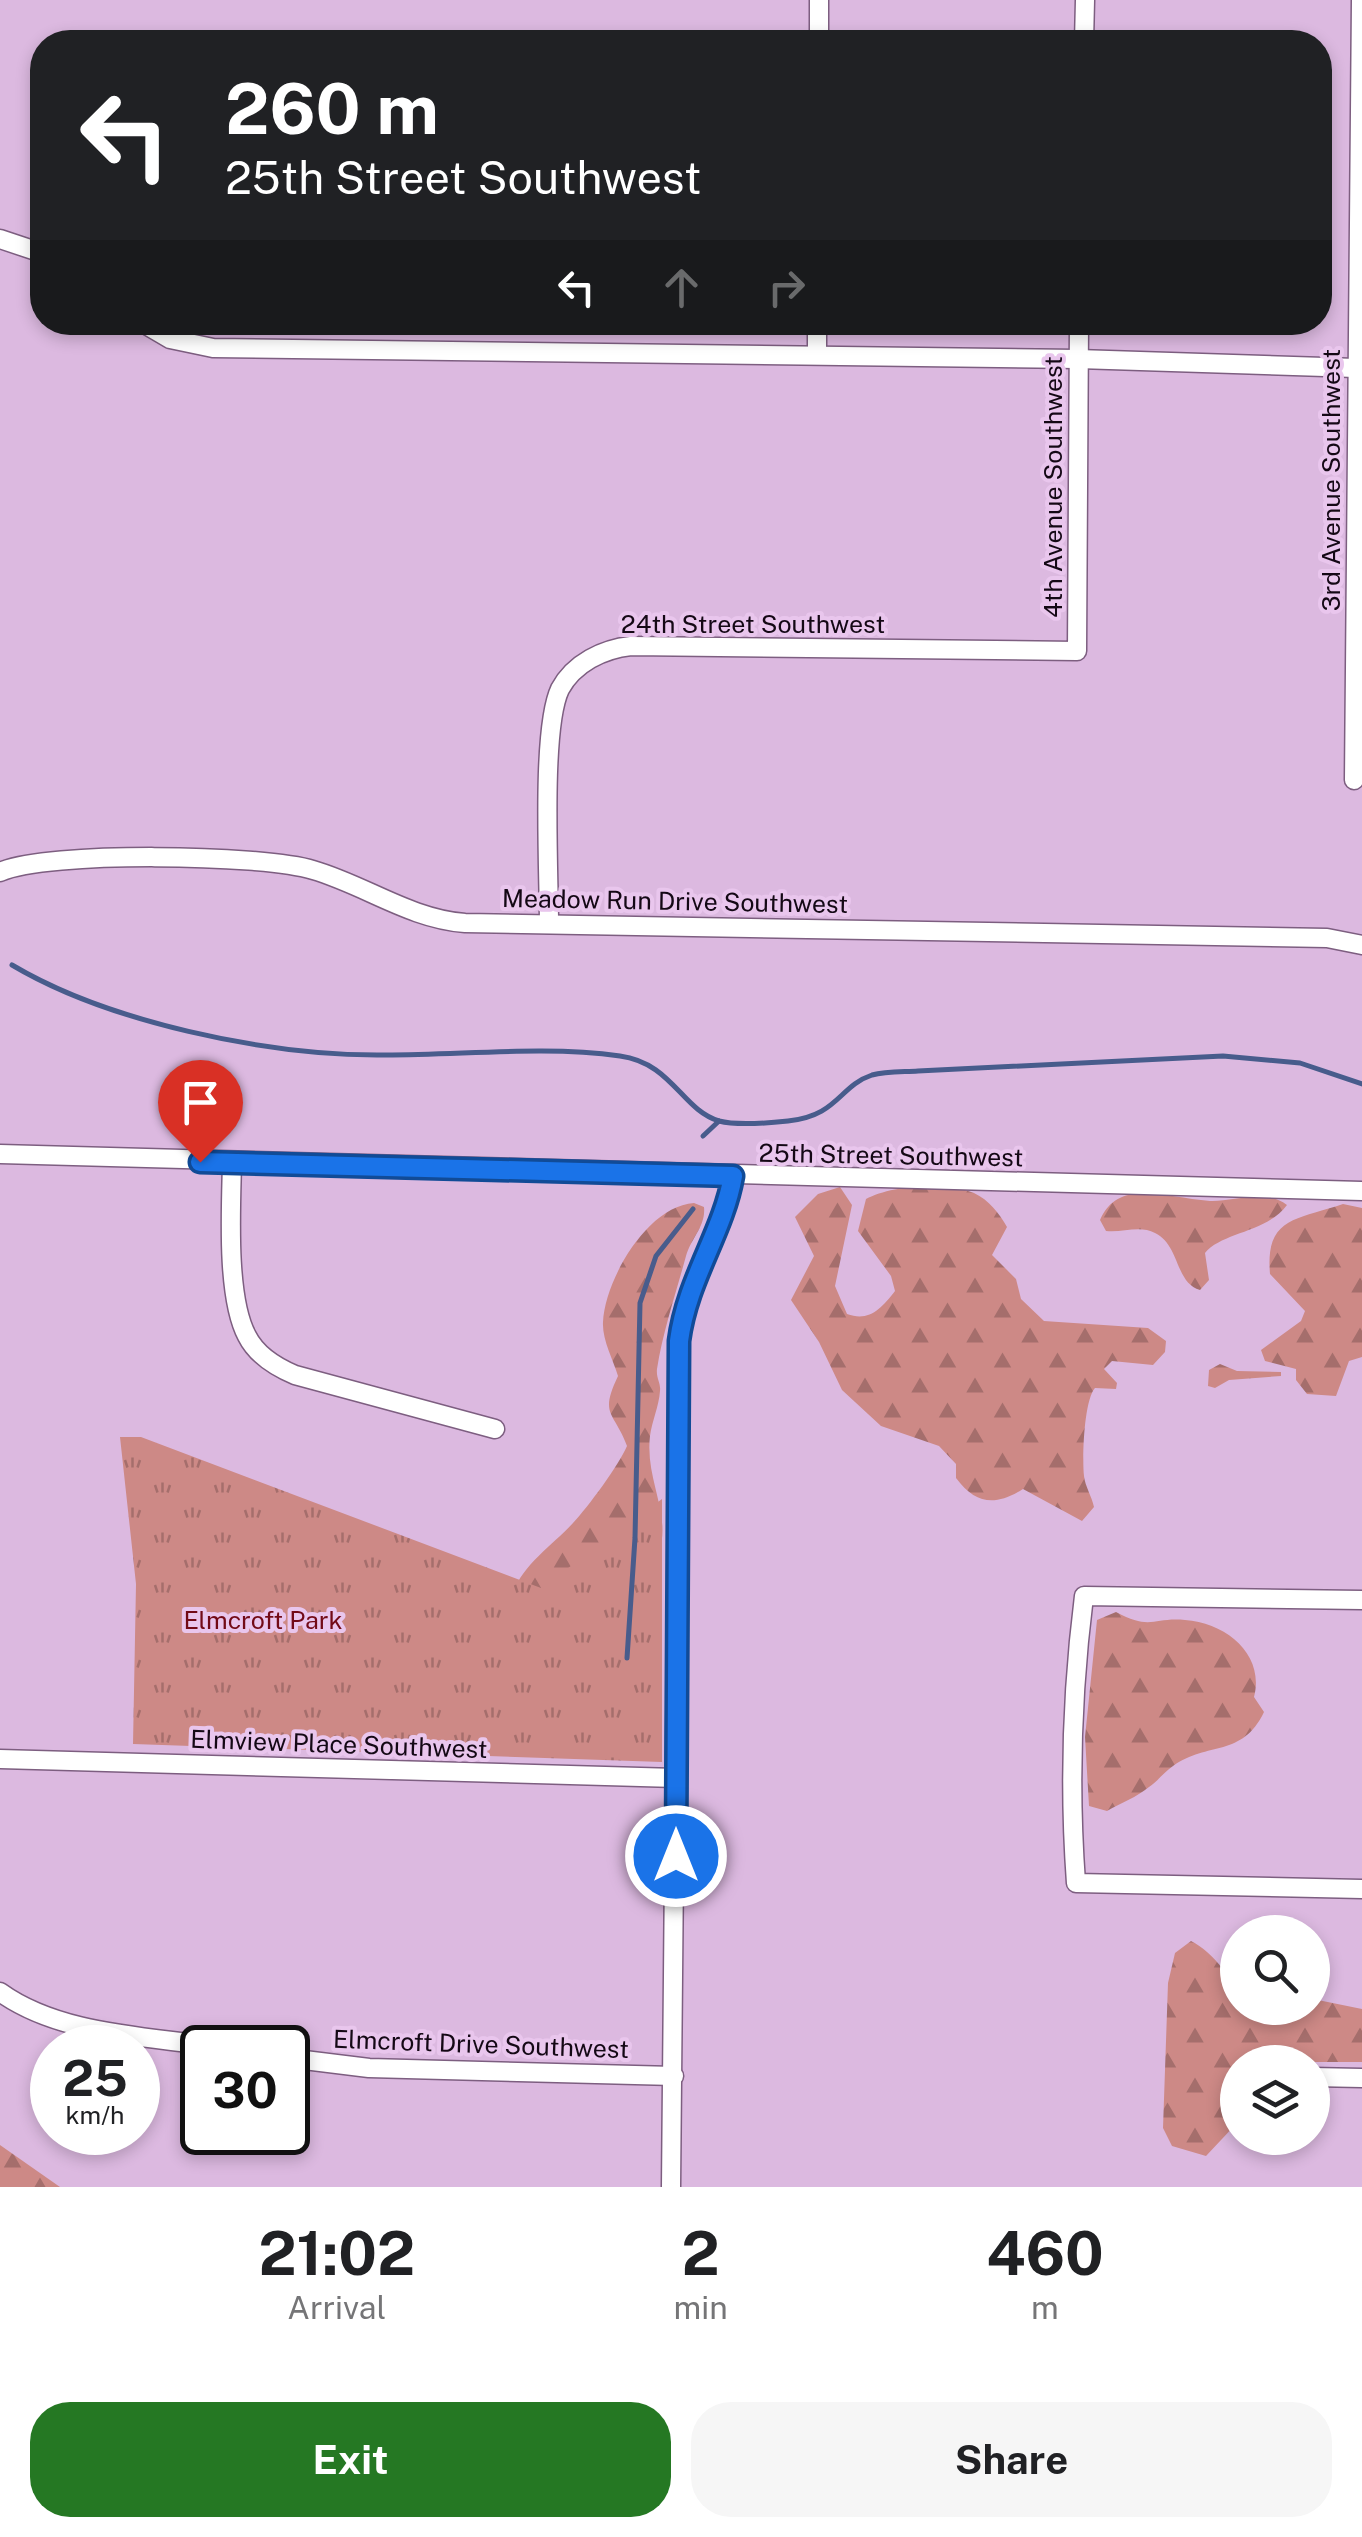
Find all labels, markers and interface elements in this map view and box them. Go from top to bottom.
text: 260 m [225,67,439,150]
icon: left [60,70,190,200]
text: 25th Street Southwest [225,151,701,204]
icon: left [549,260,604,315]
icon: ahead [654,260,709,315]
icon: right [759,260,814,315]
street label: 3rd Avenue Southwest [1316,349,1346,611]
street label: 4th Avenue Southwest [1038,356,1068,618]
street label: 24th Street Southwest [621,609,885,639]
street label: Meadow Run Drive Southwest [502,883,848,919]
pin [158,1060,243,1163]
icon: arrive [173,1075,228,1130]
street label: 25th Street Southwest [758,1138,1024,1172]
park label: Elmcroft Park [183,1605,343,1635]
street label: Elmview Place Southwest [190,1724,488,1764]
position arrow [624,1804,728,1908]
map controls [1220,1915,1330,2155]
button: search [1220,1915,1330,2025]
street label: Elmcroft Drive Southwest [333,2024,629,2064]
speed limit sign: 30 [180,2025,310,2155]
button: layers [1220,2045,1330,2155]
text: 25 [62,2048,128,2107]
text: km/h [66,2100,124,2130]
text: 21:02 [258,2218,415,2289]
text: 2 [682,2218,720,2289]
text: 460 [986,2218,1104,2289]
text: Arrival [287,2289,386,2326]
text: min [673,2289,728,2326]
text: m [1031,2289,1059,2326]
button: Exit [30,2402,671,2517]
button: Share [691,2402,1332,2517]

